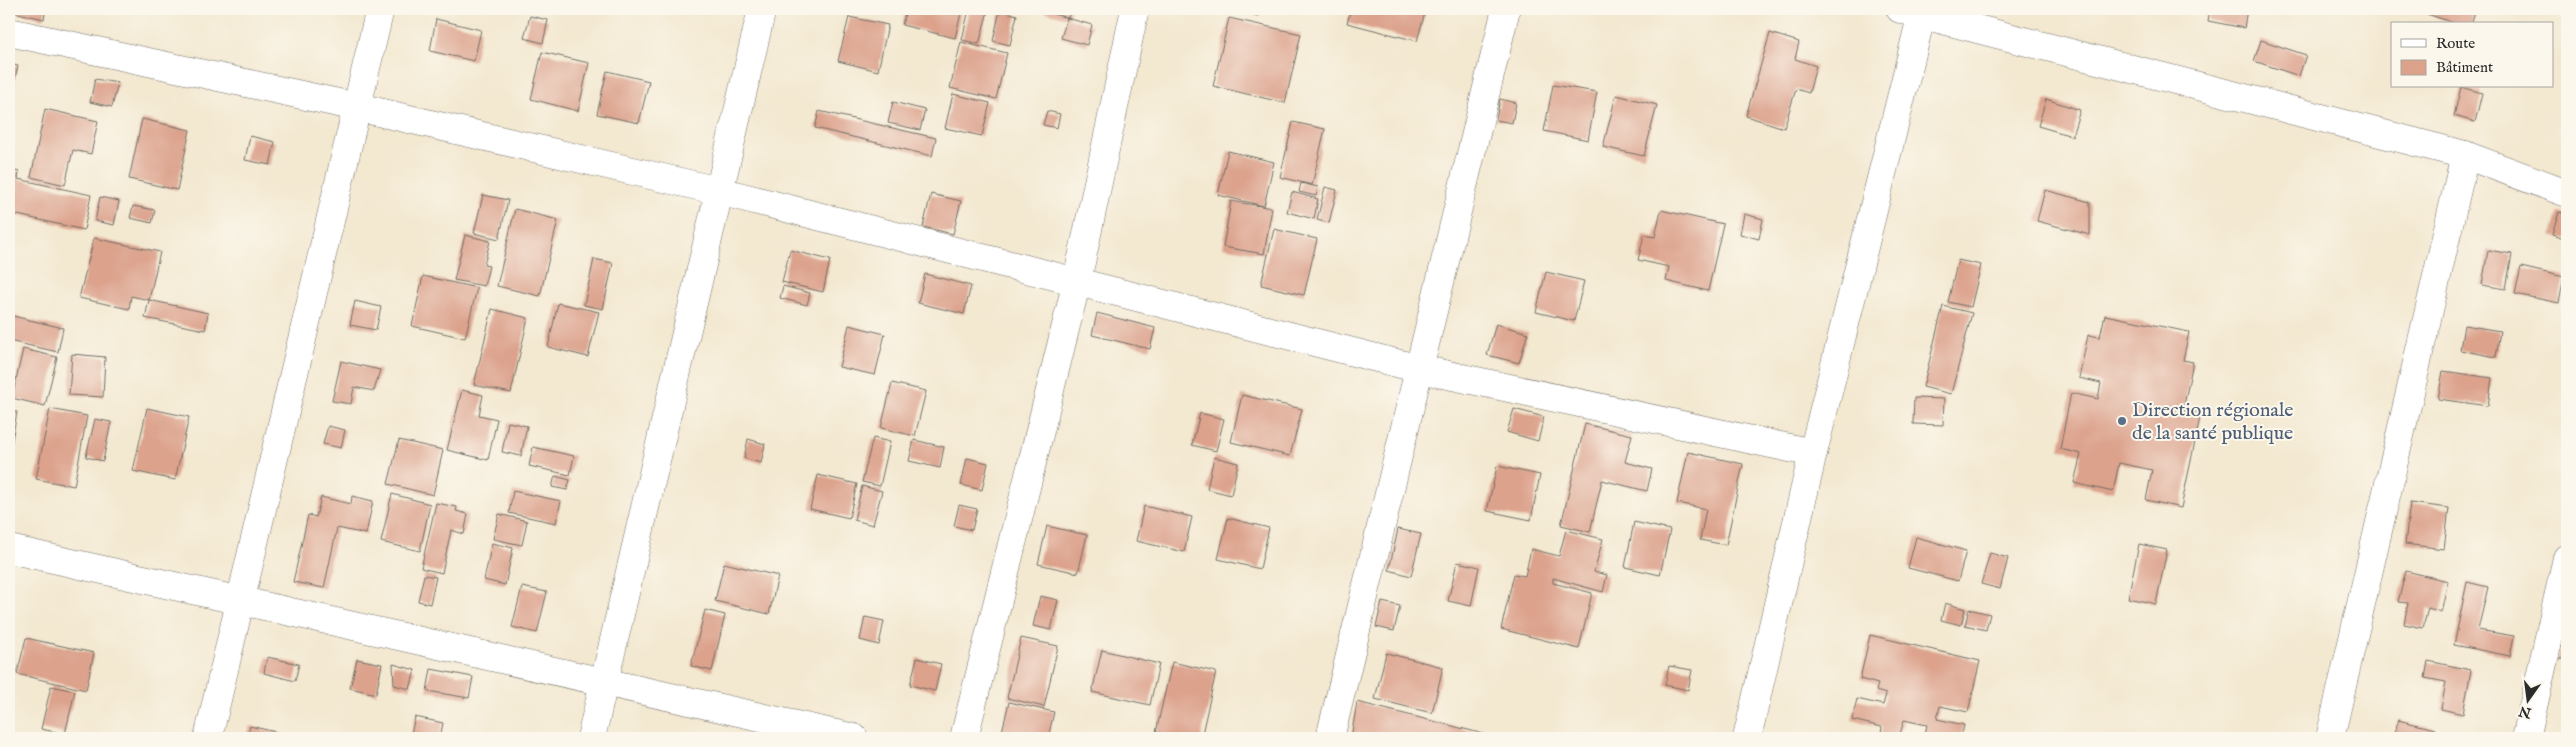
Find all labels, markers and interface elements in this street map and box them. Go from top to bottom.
legend [2391,22,2554,88]
text: Route [2436,34,2475,53]
text: Bâtiment [2436,58,2493,77]
place label: Direction régionale de la santé publique [2132,398,2294,446]
marker: Direction régionale de la santé publique [2116,415,2128,427]
north arrow [2504,674,2554,724]
text: N [2517,701,2534,722]

